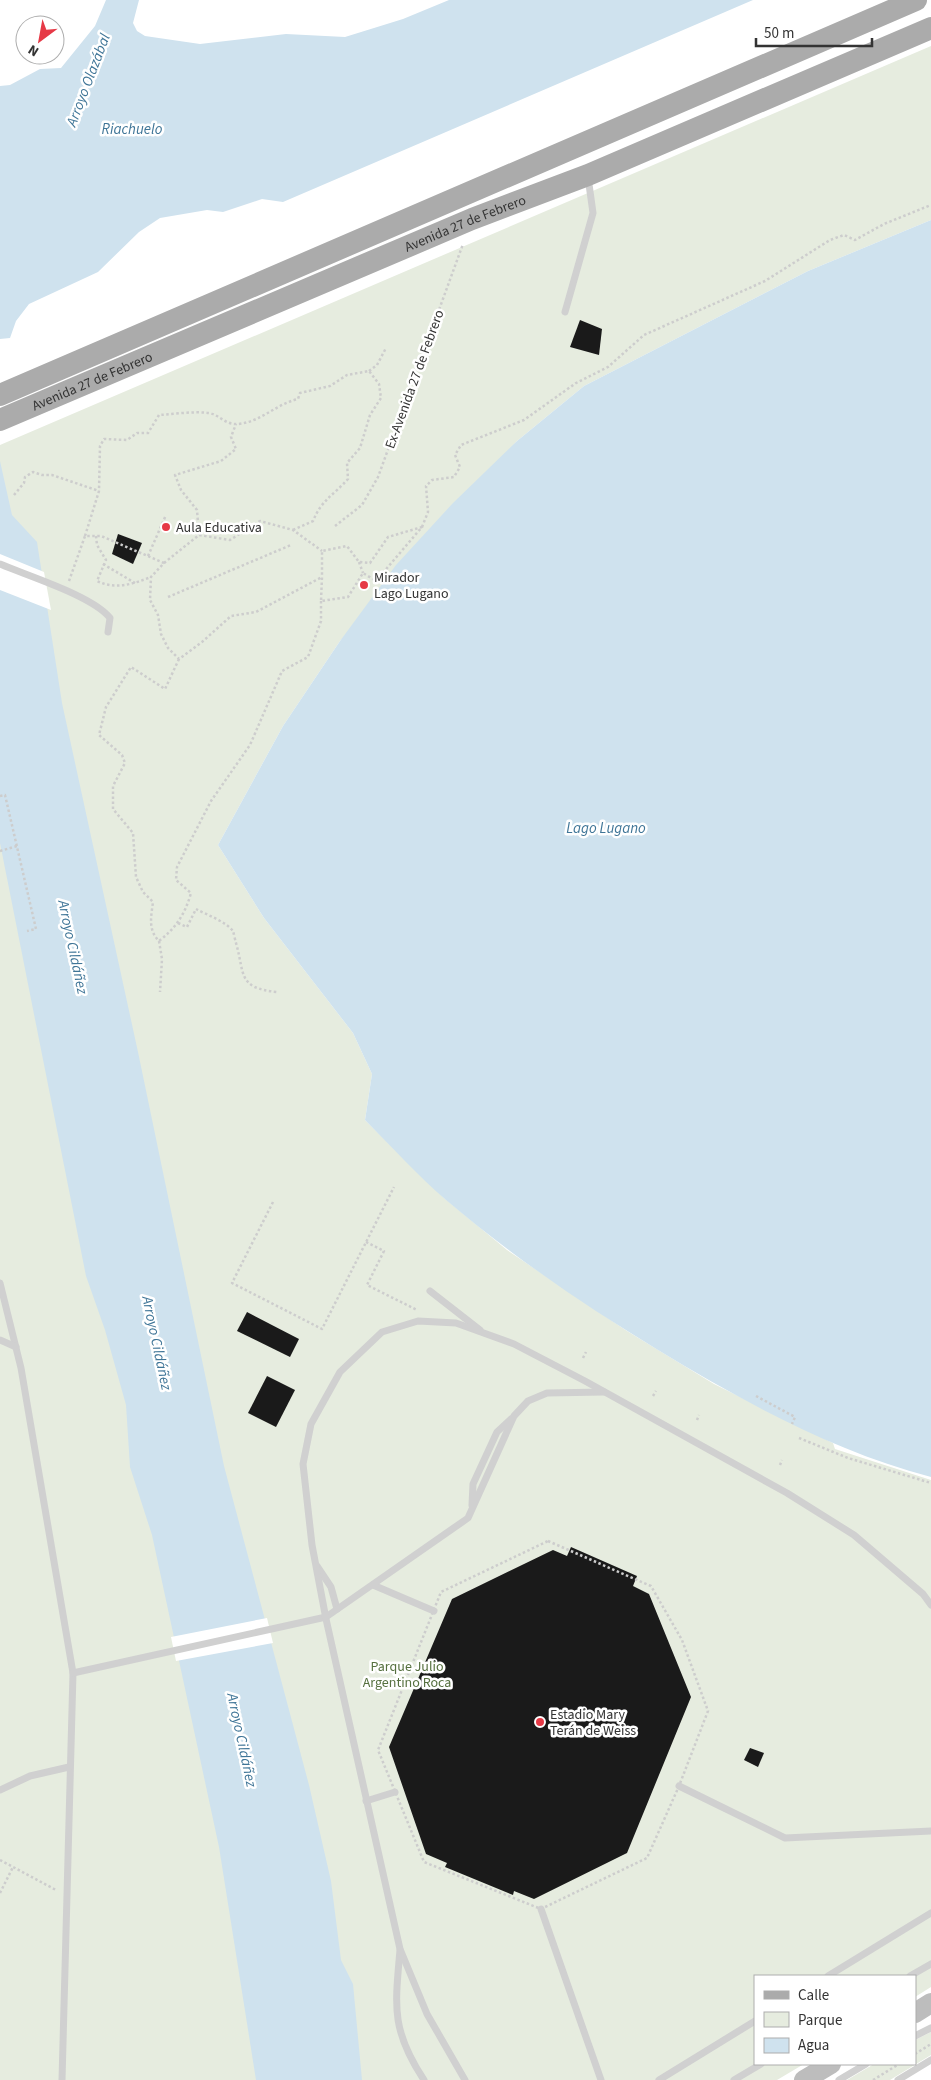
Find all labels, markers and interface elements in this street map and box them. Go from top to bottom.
north arrow [15,15,65,65]
scale bar [756,15,872,47]
text: 50 m [764,23,794,44]
water label: Arroyo Olazábal [61,31,116,131]
text: N [24,39,43,61]
water label: Riachuelo [102,119,163,140]
street label: Avenida 27 de Febrero [402,190,529,258]
street label: Ex-Avenida 27 de Febrero [380,307,449,452]
street label: Avenida 27 de Febrero [29,347,156,416]
place label: Aula Educativa [176,518,262,538]
marker: Aula Educativa [160,521,172,533]
place label: Mirador Lago Lugano [374,568,449,604]
marker: Mirador Lago Lugano [358,579,370,591]
water label: Lago Lugano [566,818,646,839]
water label: Arroyo Cildáñez [52,897,93,997]
water label: Arroyo Cildáñez [136,1293,177,1393]
park label: Parque Julio Argentino Roca [363,1657,451,1693]
water label: Arroyo Cildáñez [221,1690,262,1790]
place label: Estadio Mary Terán de Weiss [550,1705,636,1741]
marker: Estadio Mary Terán de Weiss [534,1716,546,1728]
legend [754,1975,916,2065]
text: Calle [798,1985,829,2006]
text: Parque [798,2010,842,2031]
text: Agua [798,2035,829,2056]

